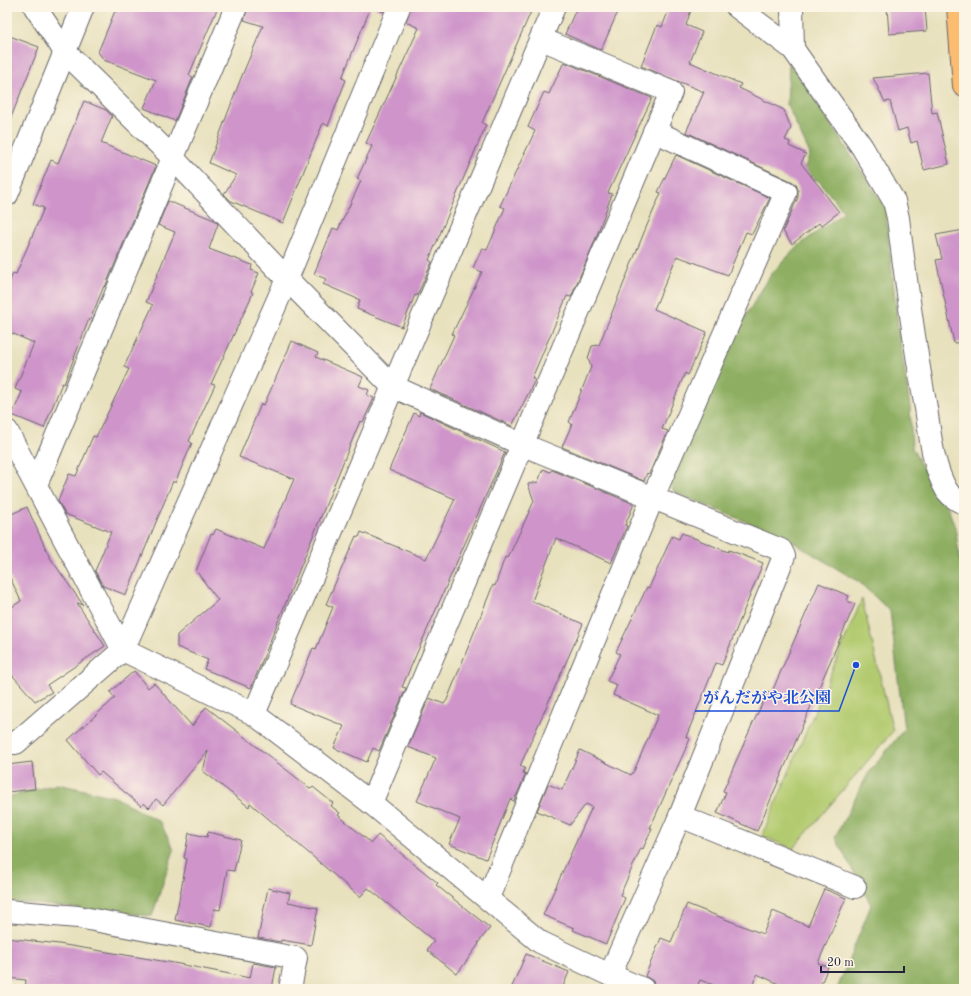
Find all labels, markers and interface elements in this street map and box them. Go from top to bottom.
callout: がんだがや北公園 [695,683,839,711]
text: がんだがや北公園 [703,689,831,707]
scale bar [821,948,904,974]
text: 20 m [827,957,854,969]

